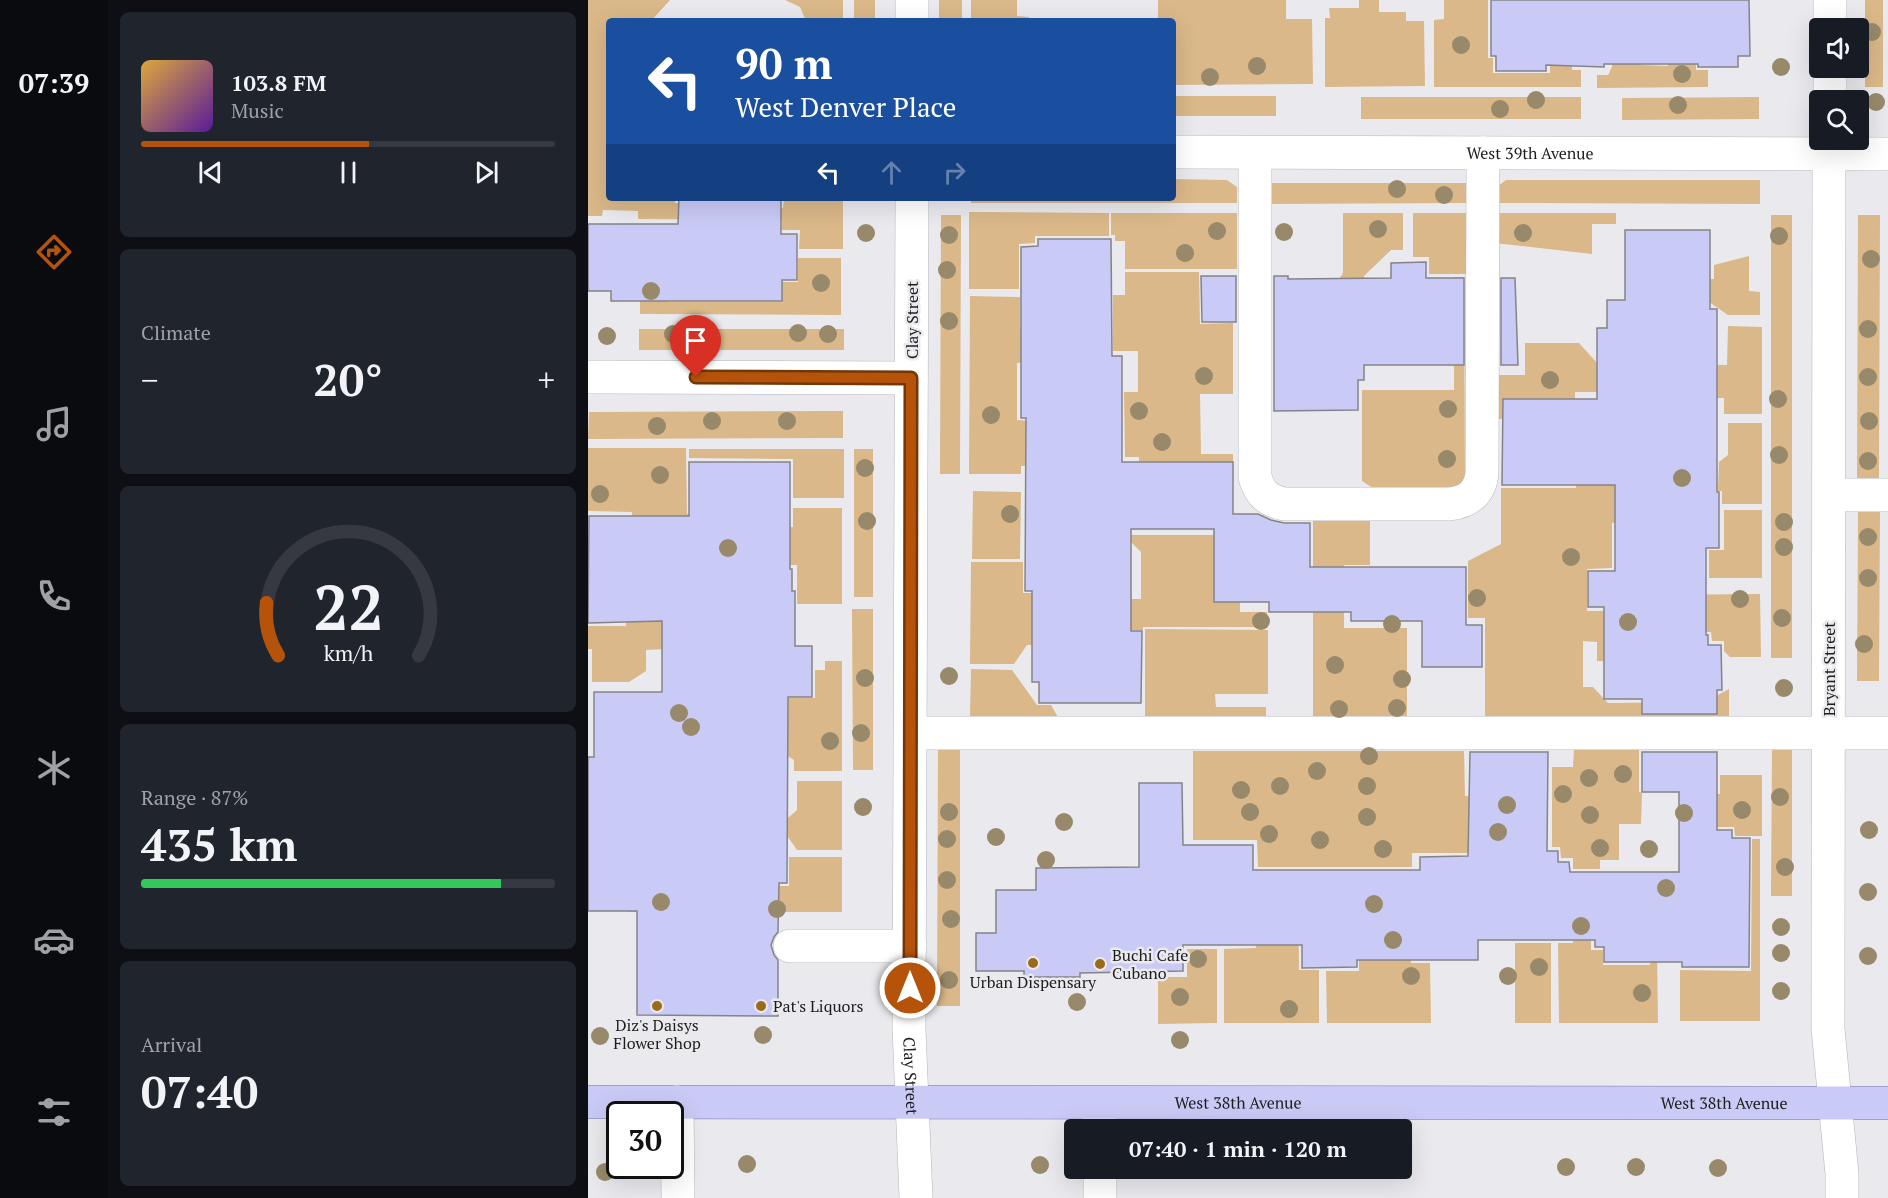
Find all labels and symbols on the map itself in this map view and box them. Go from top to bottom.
street label: West 39th Avenue [1466,142,1594,164]
street label: Clay Street [901,281,923,359]
pin [670,315,721,377]
street label: Bryant Street [1818,622,1840,716]
place label: Buchi Cafe Cubano [1112,944,1188,984]
position arrow [878,956,942,1020]
marker: Urban Dispensary [1026,956,1040,970]
marker: Buchi Cafe Cubano [1093,957,1107,971]
place label: Urban Dispensary [970,971,1097,993]
place label: Pat's Liquors [773,995,864,1017]
marker: Diz's Daisys Flower Shop [650,999,664,1013]
marker: Pat's Liquors [754,999,768,1013]
place label: Diz's Daisys Flower Shop [613,1014,701,1054]
street label: Clay Street [898,1037,924,1115]
street label: West 38th Avenue [1174,1091,1302,1114]
street label: West 38th Avenue [1660,1092,1788,1114]
speed limit sign: 30 [606,1101,684,1179]

